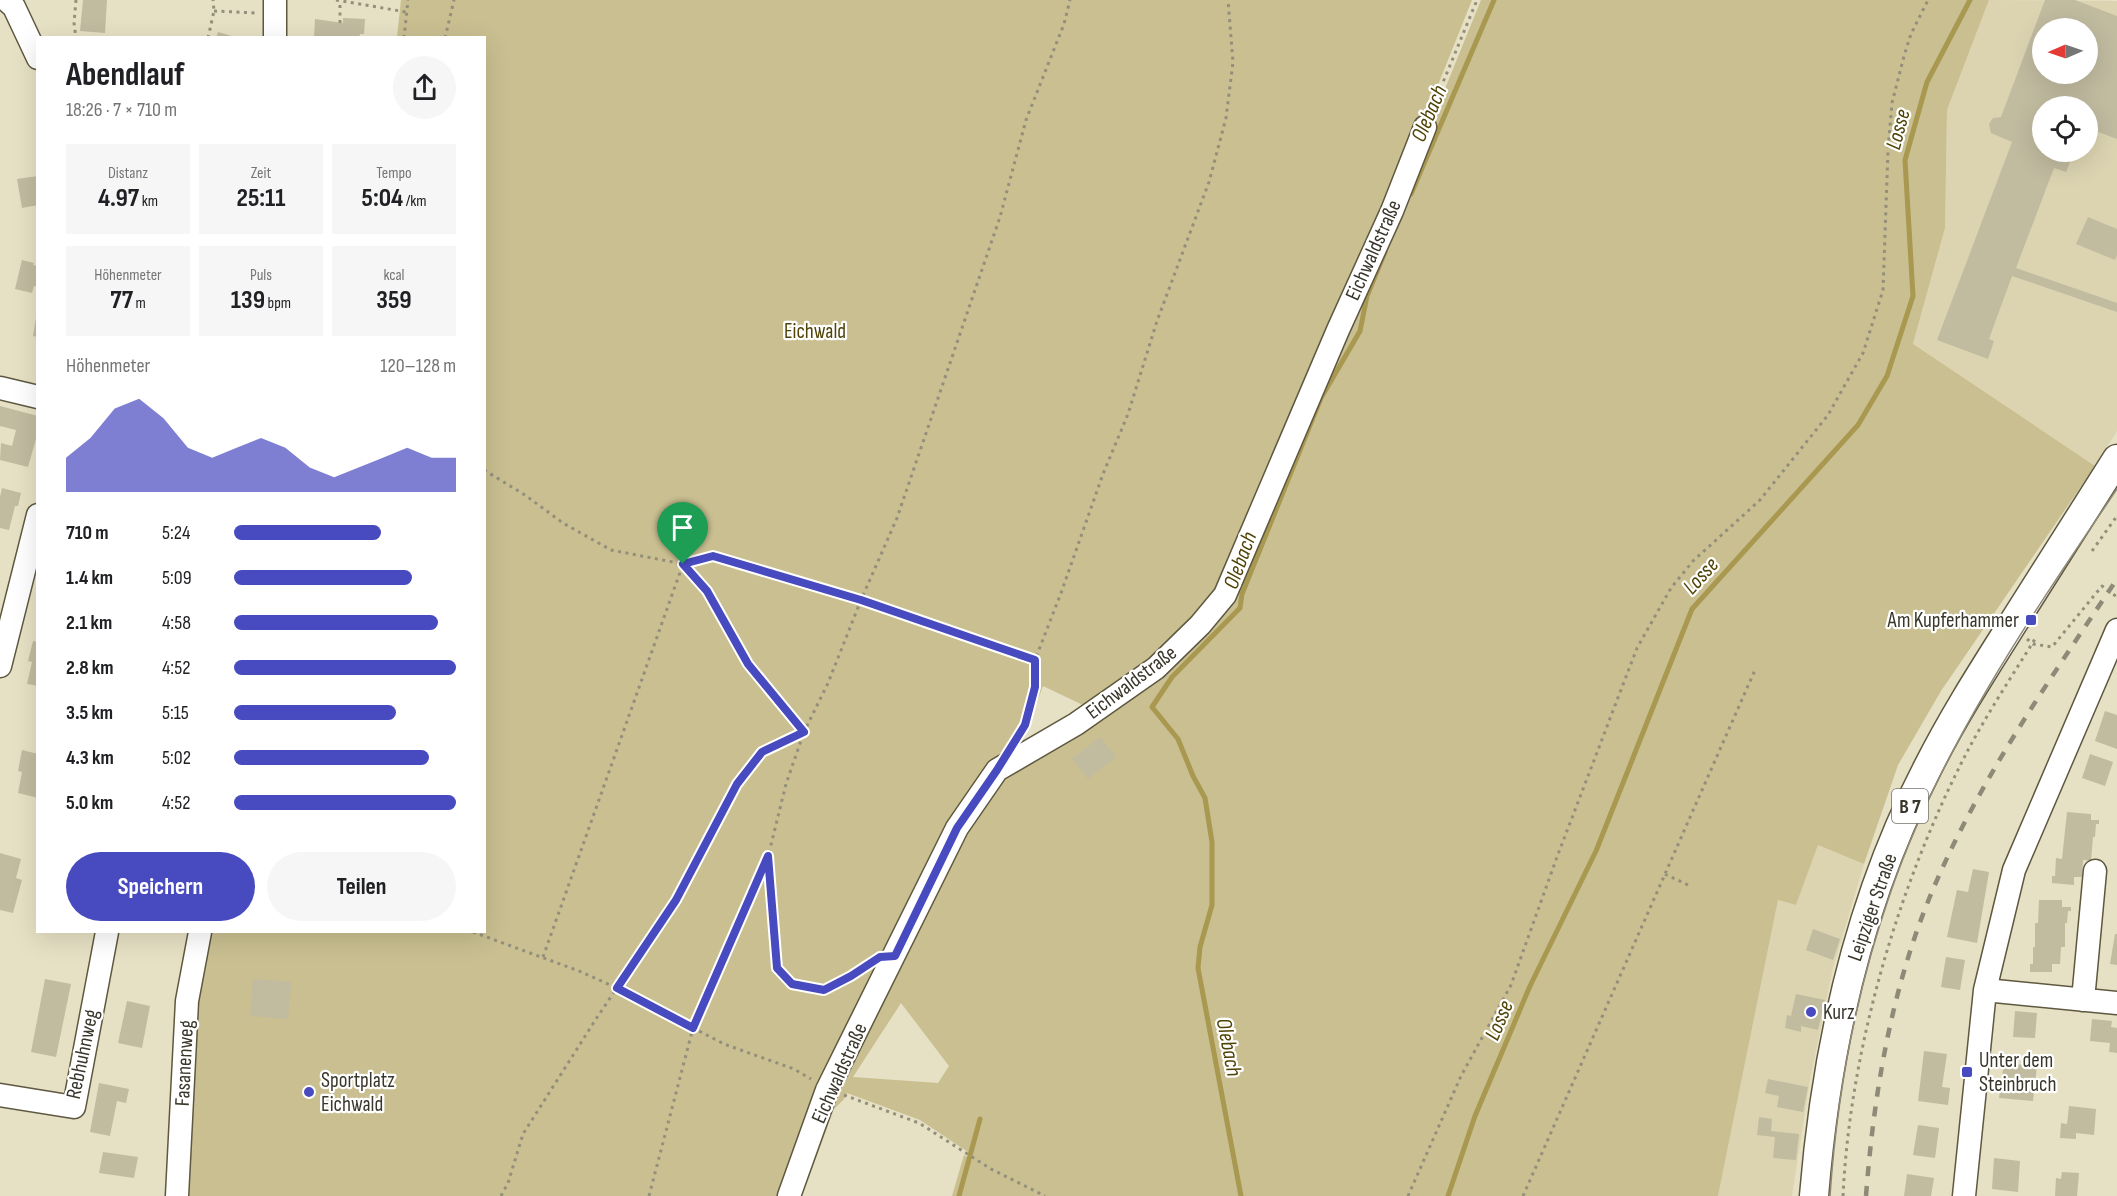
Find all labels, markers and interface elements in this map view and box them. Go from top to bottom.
north arrow [2032,18,2098,84]
map controls [2032,18,2098,162]
text: Abendlauf [66,55,184,95]
button: share [393,56,456,119]
water label: Olebach [1405,81,1453,146]
button: locate [2032,96,2098,162]
text: 18:26 · 7 × 710 m [66,98,177,122]
water label: Losse [1880,106,1917,152]
text: Distanz [108,164,148,183]
text: Zeit [251,164,271,183]
text: Tempo [376,164,412,183]
text: 4.97 [98,183,139,214]
text: 25:11 [237,183,285,214]
text: 5:04 [361,183,403,214]
text: km [139,192,158,211]
text: /km [403,192,427,211]
street label: Eichwaldstraße [1340,196,1407,304]
text: Höhenmeter [94,266,162,285]
text: Puls [250,266,272,285]
text: kcal [383,266,405,285]
text: 77 [110,285,133,316]
text: 139 [231,285,265,316]
text: 359 [376,285,412,316]
text: m [133,294,146,313]
text: bpm [265,294,291,313]
park label: Eichwald [784,319,846,344]
text: Höhenmeter [66,354,150,378]
text: 120–128 m [380,354,456,378]
pin [657,502,708,564]
icon: arrive [666,511,699,544]
text: 710 m [66,521,109,545]
text: 5:24 [162,521,190,545]
water label: Olebach [1218,528,1263,593]
water label: Losse [1678,552,1725,600]
text: 1.4 km [66,566,113,590]
text: 5:09 [162,566,192,590]
place label: Am Kupferhammer [1887,608,2019,633]
text: 2.1 km [66,611,112,635]
text: 4:58 [162,611,191,635]
marker: Am Kupferhammer [2024,613,2038,627]
street label: Eichwaldstraße [1081,640,1182,725]
text: 2.8 km [66,656,114,680]
text: 4:52 [162,656,190,680]
text: 3.5 km [66,701,113,725]
text: 5:15 [162,701,189,725]
text: 4.3 km [66,746,114,770]
text: 5:02 [162,746,191,770]
road number: B 7 [1892,789,1928,823]
text: 5.0 km [66,791,113,815]
text: 4:52 [162,791,190,815]
street label: Leipziger Straße [1842,850,1903,964]
button: Speichern [66,852,255,921]
button: Teilen [267,852,456,921]
water label: Losse [1479,996,1520,1045]
place label: Kurz [1823,1000,1855,1025]
marker: Kurz [1804,1005,1818,1019]
street label: Rebhuhnweg [61,1007,104,1101]
water label: Olebach [1210,1016,1247,1079]
street label: Fasanenweg [170,1019,199,1107]
street label: Eichwaldstraße [806,1019,873,1127]
place label: Unter dem Steinbruch [1979,1048,2056,1097]
marker: Unter dem Steinbruch [1960,1065,1974,1079]
place label: Sportplatz Eichwald [321,1068,395,1117]
marker: Sportplatz Eichwald [302,1085,316,1099]

